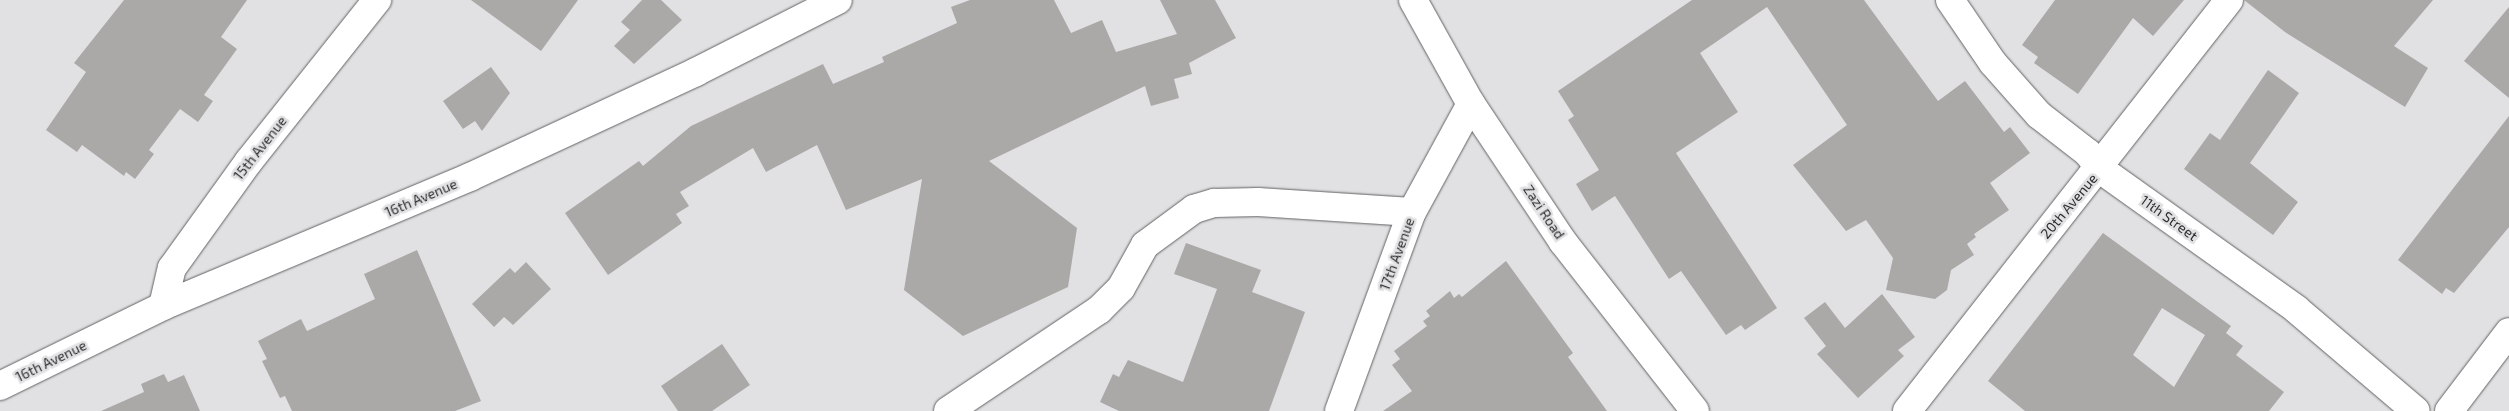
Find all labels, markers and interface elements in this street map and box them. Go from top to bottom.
street label: 15th Avenue [230,113,290,183]
street label: 20th Avenue [2037,170,2101,242]
street label: 16th Avenue [382,175,460,221]
street label: Zazi Road [1520,182,1568,242]
street label: 11th Street [2137,192,2201,244]
street label: 17th Avenue [1376,215,1418,293]
street label: 16th Avenue [13,337,89,385]

